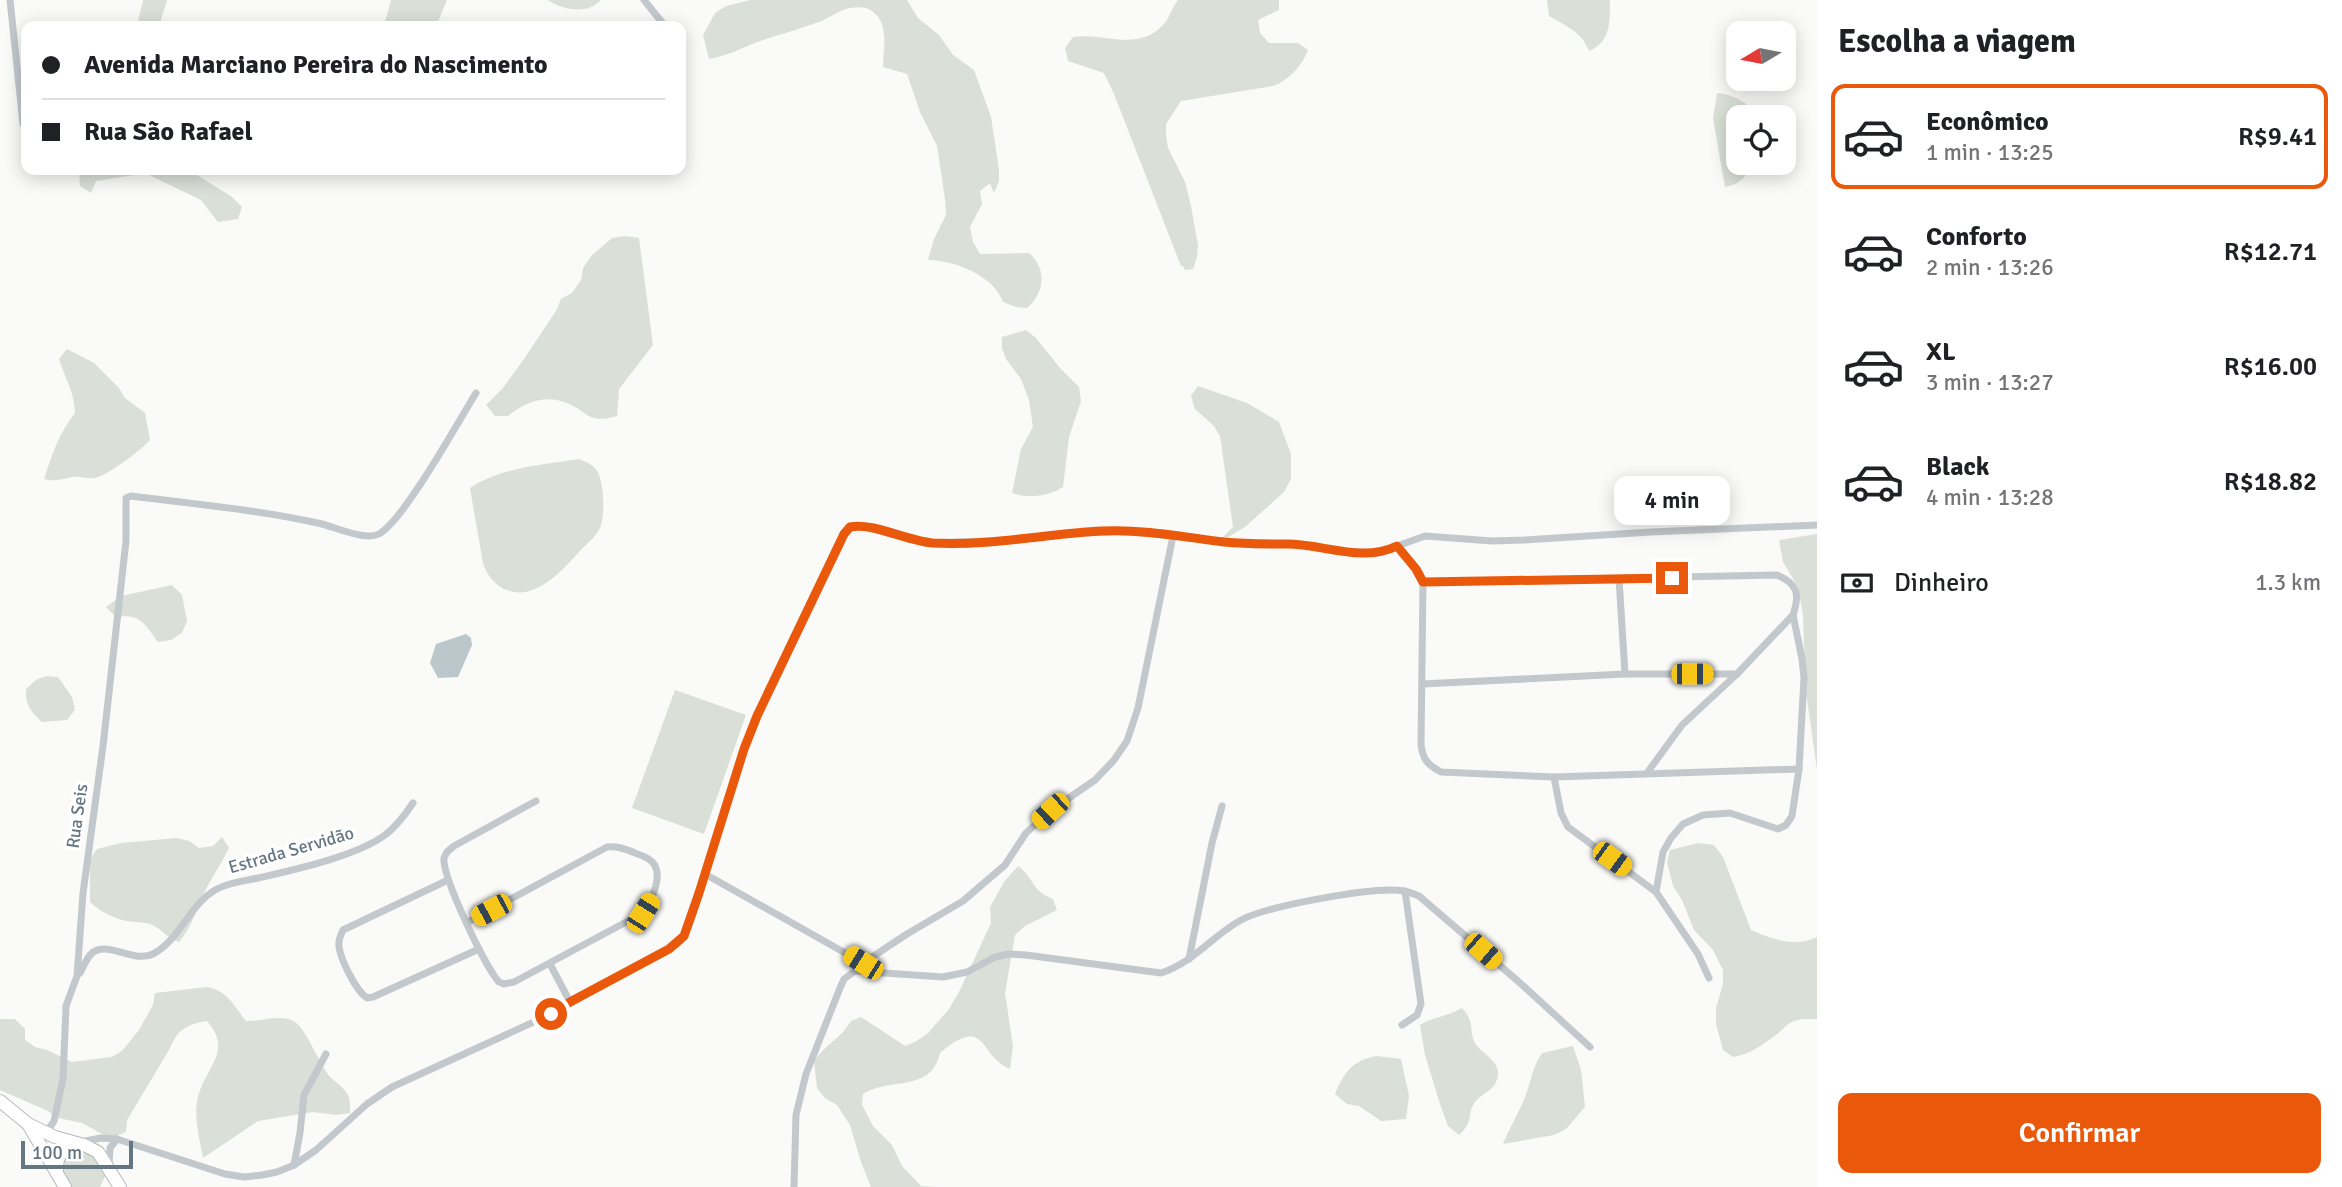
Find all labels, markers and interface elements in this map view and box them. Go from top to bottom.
north arrow [1726,21,1796,91]
map controls [1726,21,1796,175]
text: Escolha a viagem [1838,22,2076,61]
text: Avenida Marciano Pereira do Nascimento [84,49,548,81]
button: locate [1726,105,1796,175]
icon: car [1842,105,1905,168]
text: Econômico [1926,106,2049,138]
text: Rua São Rafael [84,116,253,148]
text: R$9.41 [2238,121,2317,153]
text: 1 min · 13:25 [1926,138,2054,167]
icon: car [1842,220,1905,283]
text: Conforto [1926,221,2027,253]
text: R$12.71 [2224,236,2317,268]
text: 2 min · 13:26 [1926,253,2054,282]
icon: car [1842,335,1905,398]
text: XL [1926,336,1956,368]
text: R$16.00 [2224,351,2317,383]
text: 3 min · 13:27 [1926,368,2054,397]
icon: car [1842,450,1905,513]
text: Black [1926,451,1989,483]
text: R$18.82 [2224,466,2317,498]
callout: 4 min [1614,476,1730,526]
text: 4 min · 13:28 [1926,483,2054,512]
text: 4 min [1644,486,1700,515]
route end [1656,562,1688,594]
icon: cash [1838,564,1876,602]
text: Dinheiro [1894,567,1989,599]
text: 1.3 km [2255,568,2321,597]
car [1672,664,1714,685]
street label: Rua Seis [62,782,92,850]
car [1028,789,1073,833]
street label: Estrada Servidão [226,822,356,878]
car [1589,838,1636,880]
car [623,890,664,936]
car [468,891,515,929]
car [1461,929,1506,973]
car [840,943,887,983]
route start [535,998,567,1030]
button: Confirmar [1838,1093,2321,1173]
scale bar [21,1138,133,1170]
text: 100 m [32,1141,82,1165]

